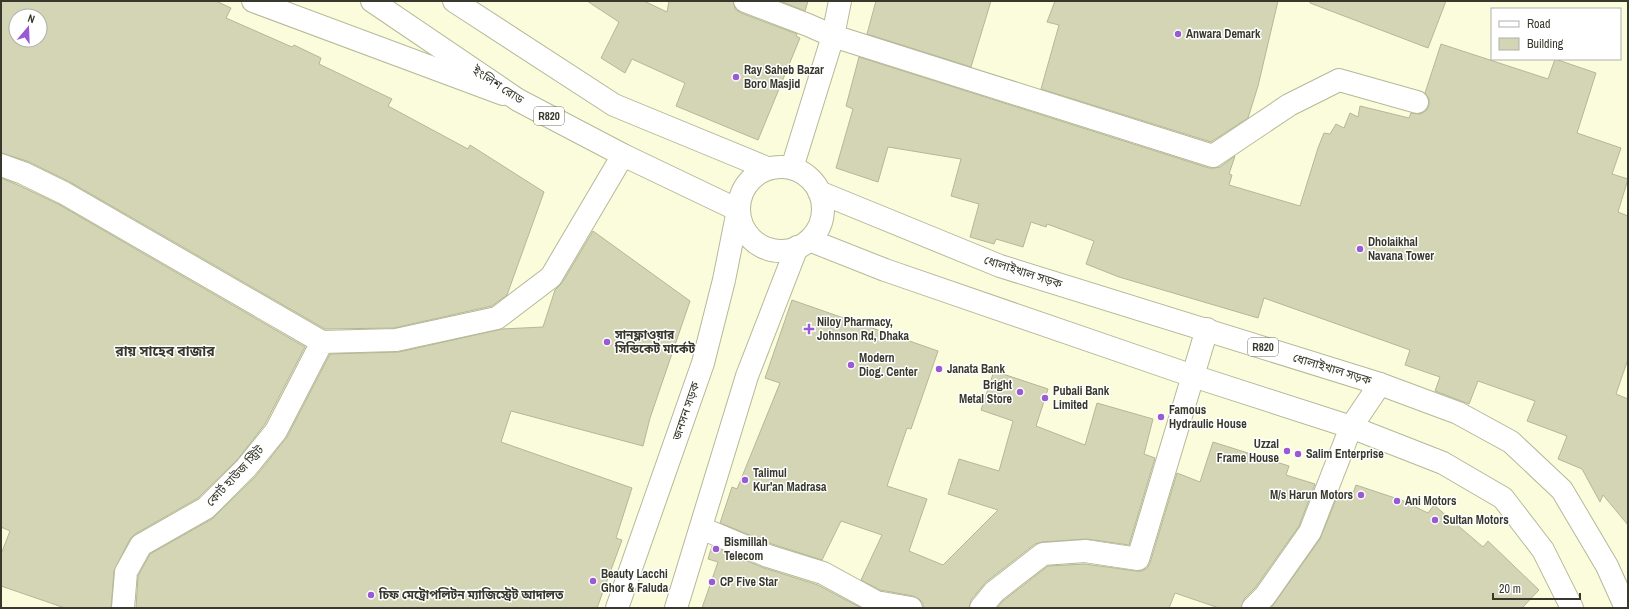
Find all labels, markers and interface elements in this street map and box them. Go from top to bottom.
north arrow [8,8,48,48]
legend [1491,8,1621,60]
text: N [26,11,37,26]
text: Road [1527,16,1551,32]
place label: Anwara Demark [1186,26,1261,42]
marker: Anwara Demark [1173,29,1183,39]
text: Building [1527,36,1564,52]
street label: ইংলিশ রোড [469,62,527,108]
place label: Ray Saheb Bazar Boro Masjid [744,62,824,92]
marker: Ray Saheb Bazar Boro Masjid [731,72,741,82]
road number: R820 [534,107,564,125]
place label: Dholaikhal Navana Tower [1368,234,1434,264]
marker: Dholaikhal Navana Tower [1355,244,1365,254]
street label: ধোলাইখাল সড়ক [982,252,1064,292]
place label: Niloy Pharmacy, Johnson Rd, Dhaka [817,314,909,344]
marker: Niloy Pharmacy, Johnson Rd, Dhaka [804,324,814,334]
place label: সানফ্লাওয়ার সিন্ডিকেট মার্কেট [614,327,695,357]
marker: সানফ্লাওয়ার সিন্ডিকেট মার্কেট [602,337,612,347]
road number: R820 [1248,338,1278,356]
district label: রায় সাহেব বাজার [114,342,215,360]
street label: ধোলাইখাল সড়ক [1291,349,1374,389]
place label: Modern Diog. Center [859,350,918,380]
marker: Modern Diog. Center [846,360,856,370]
place label: Janata Bank [947,361,1006,377]
marker: Janata Bank [934,364,944,374]
place label: Bright Metal Store [959,377,1013,407]
street label: জনসন সড়ক [668,379,704,443]
place label: Pubali Bank Limited [1053,383,1110,413]
marker: Bright Metal Store [1015,387,1025,397]
marker: Pubali Bank Limited [1040,393,1050,403]
place label: Famous Hydraulic House [1169,402,1247,432]
marker: Famous Hydraulic House [1156,412,1166,422]
place label: Uzzal Frame House [1217,436,1280,466]
street label: কোর্ট হাউজ স্ট্রিট [202,442,268,510]
marker: Uzzal Frame House [1282,446,1292,456]
place label: Salim Enterprise [1306,446,1384,462]
marker: Salim Enterprise [1293,449,1303,459]
place label: Talimul Kur'an Madrasa [753,465,827,495]
marker: Talimul Kur'an Madrasa [740,475,750,485]
place label: M/s Harun Motors [1270,487,1354,503]
marker: M/s Harun Motors [1356,490,1366,500]
place label: Ani Motors [1405,493,1457,509]
marker: Ani Motors [1392,496,1402,506]
place label: Sultan Motors [1443,512,1509,528]
marker: Sultan Motors [1430,515,1440,525]
place label: Bismillah Telecom [724,534,768,564]
marker: Bismillah Telecom [711,544,721,554]
place label: Beauty Lacchi Ghor & Faluda [601,566,669,596]
place label: CP Five Star [720,574,778,590]
scale bar [1493,575,1580,601]
marker: Beauty Lacchi Ghor & Faluda [588,576,598,586]
marker: CP Five Star [707,577,717,587]
text: 20 m [1499,581,1521,597]
place label: চিফ মেট্রোপলিটন ম্যাজিস্ট্রেট আদালত [378,587,564,603]
marker: চিফ মেট্রোপলিটন ম্যাজিস্ট্রেট আদালত [366,590,376,600]

